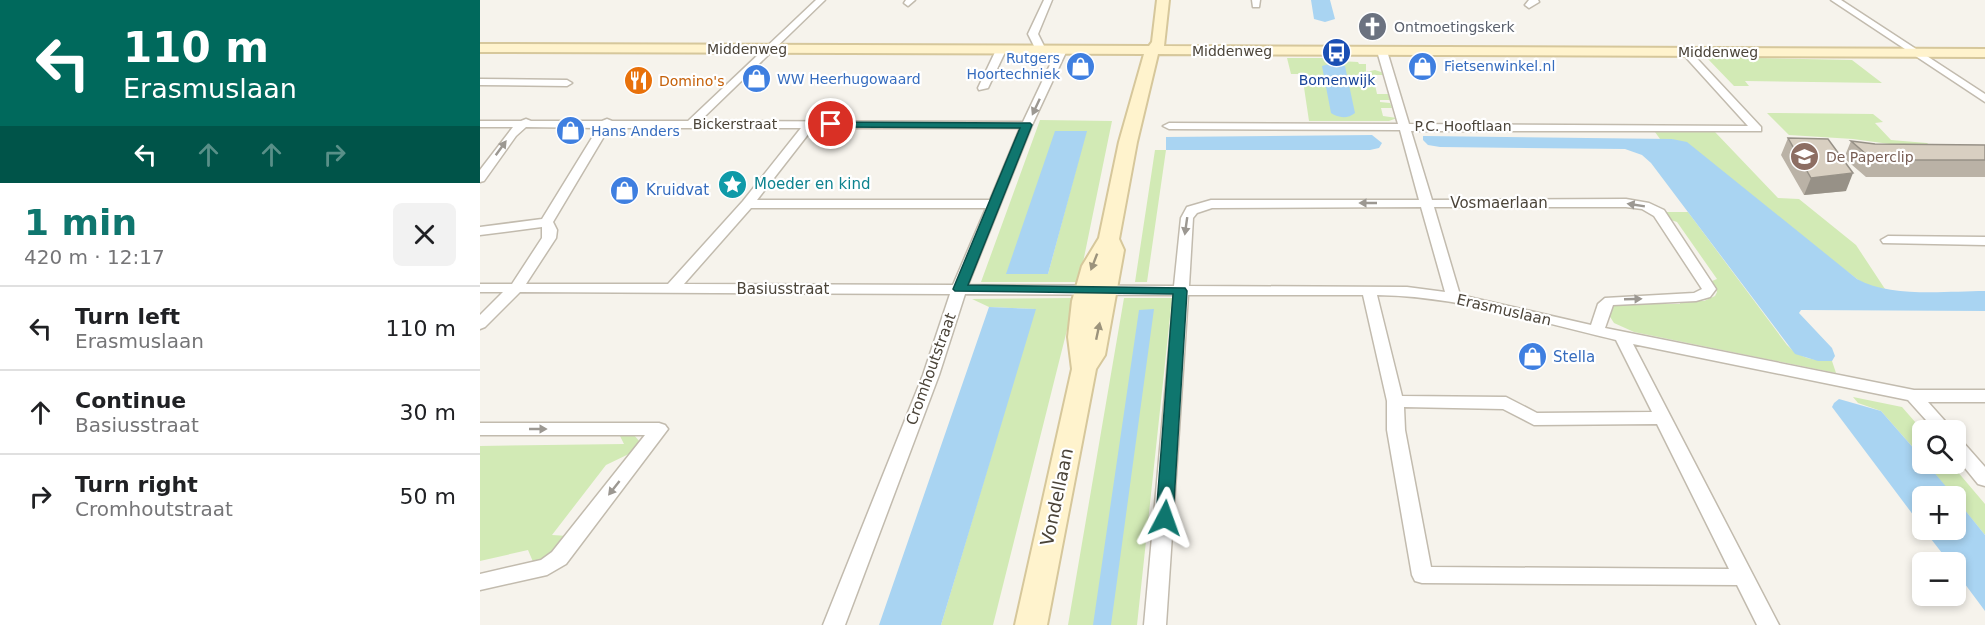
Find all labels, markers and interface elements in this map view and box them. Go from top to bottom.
church icon: Ontmoetingskerk [1357,11,1389,43]
place label: Ontmoetingskerk [1394,19,1516,35]
text: 110 m [123,23,269,72]
icon: left [24,24,102,102]
bus stop icon: Bomenwijk [1321,37,1353,69]
street label: Middenweg [707,41,787,57]
street label: Middenweg [1192,43,1272,59]
street label: Middenweg [1678,44,1758,60]
place label: Rutgers Hoortechniek [966,50,1061,82]
shop icon: Rutgers Hoortechniek [1065,50,1097,82]
shop icon: Fietsenwinkel.nl [1407,50,1439,82]
place label: Fietsenwinkel.nl [1444,58,1555,74]
shop icon: WW Heerhugowaard [740,63,772,95]
restaurant icon: Domino's [622,65,654,97]
place label: WW Heerhugowaard [777,71,921,87]
place label: Bomenwijk [1299,72,1376,88]
text: Erasmuslaan [123,73,297,104]
place label: Domino's [659,73,724,89]
pin [805,98,856,149]
one-way arrow [1031,98,1040,115]
icon: arrive [814,107,847,140]
shop icon: Hans Anders [554,115,586,147]
street label: Bickerstraat [693,116,778,132]
street label: P.C. Hooftlaan [1414,118,1512,134]
place label: Hans Anders [591,123,680,139]
icon: left [129,138,162,171]
icon: ahead [192,138,225,171]
icon: ahead [255,138,288,171]
icon: right [318,138,351,171]
one-way arrow [495,141,507,157]
school or university icon: De Paperclip [1789,141,1821,173]
place label: De Paperclip [1826,149,1914,165]
place icon: Moeder en kind [717,168,749,200]
shop icon: Kruidvat [609,174,641,206]
place label: Moeder en kind [754,175,870,193]
place label: Kruidvat [646,181,709,199]
street label: Vosmaerlaan [1450,194,1548,212]
one-way arrow [1359,198,1378,208]
one-way arrow [1626,200,1645,209]
text: 1 min [24,202,137,243]
button: close [393,203,456,266]
one-way arrow [1182,217,1191,236]
text: 420 m · 12:17 [24,245,165,269]
one-way arrow [1088,254,1098,272]
street label: Basiusstraat [737,280,830,298]
street label: Erasmuslaan [1455,290,1553,330]
one-way arrow [1624,294,1643,304]
text: Turn left [75,304,180,329]
street label: Cromhoutstraat [902,310,960,428]
icon: left [24,312,57,345]
text: 110 m [386,316,456,341]
one-way arrow [1094,321,1103,340]
text: Erasmuslaan [75,329,204,353]
shop icon: Stella [1516,341,1548,373]
place label: Stella [1553,348,1595,366]
text: Continue [75,388,186,413]
icon: ahead [24,396,57,429]
text: 30 m [400,400,456,425]
text: Basiusstraat [75,413,199,437]
map controls [1912,420,1966,606]
button: search [1912,420,1966,474]
one-way arrow [529,424,548,434]
street label: Vondellaan [1036,446,1077,548]
text: Turn right [75,472,198,497]
icon: right [24,480,57,513]
one-way arrow [608,480,620,495]
text: 50 m [400,484,456,509]
position arrow [1133,486,1197,550]
button: + [1912,486,1966,540]
text: Cromhoutstraat [75,497,233,521]
button: − [1912,552,1966,606]

